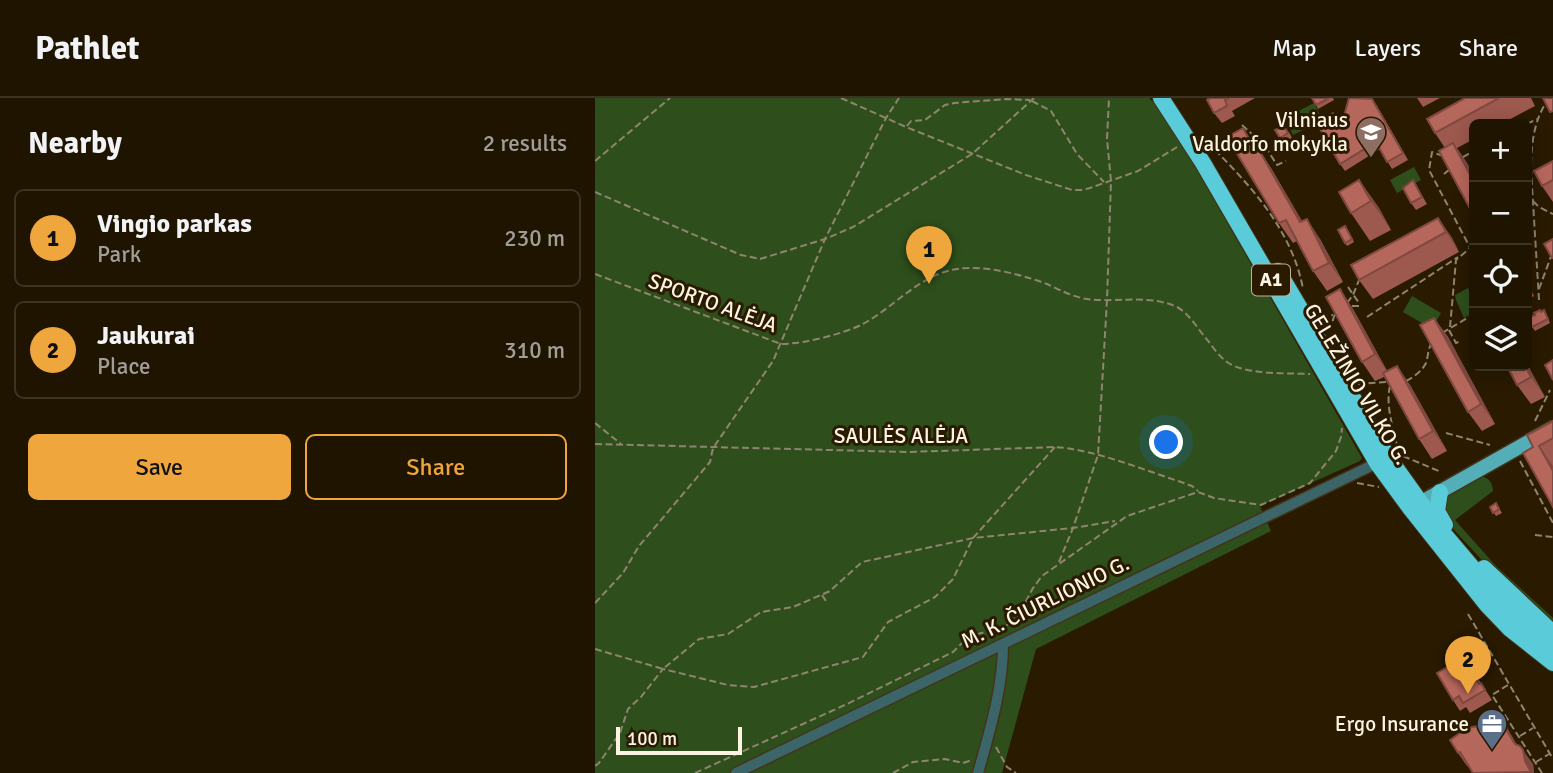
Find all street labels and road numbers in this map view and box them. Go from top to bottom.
road number: A1 [1252,264,1290,296]
street label: SPORTO ALĖJA [645,268,781,338]
street label: GELEŽINIO VILKO G. [1299,299,1415,469]
street label: SAULĖS ALĖJA [834,423,968,449]
street label: M. K. ČIURLIONIO G. [957,550,1133,654]

